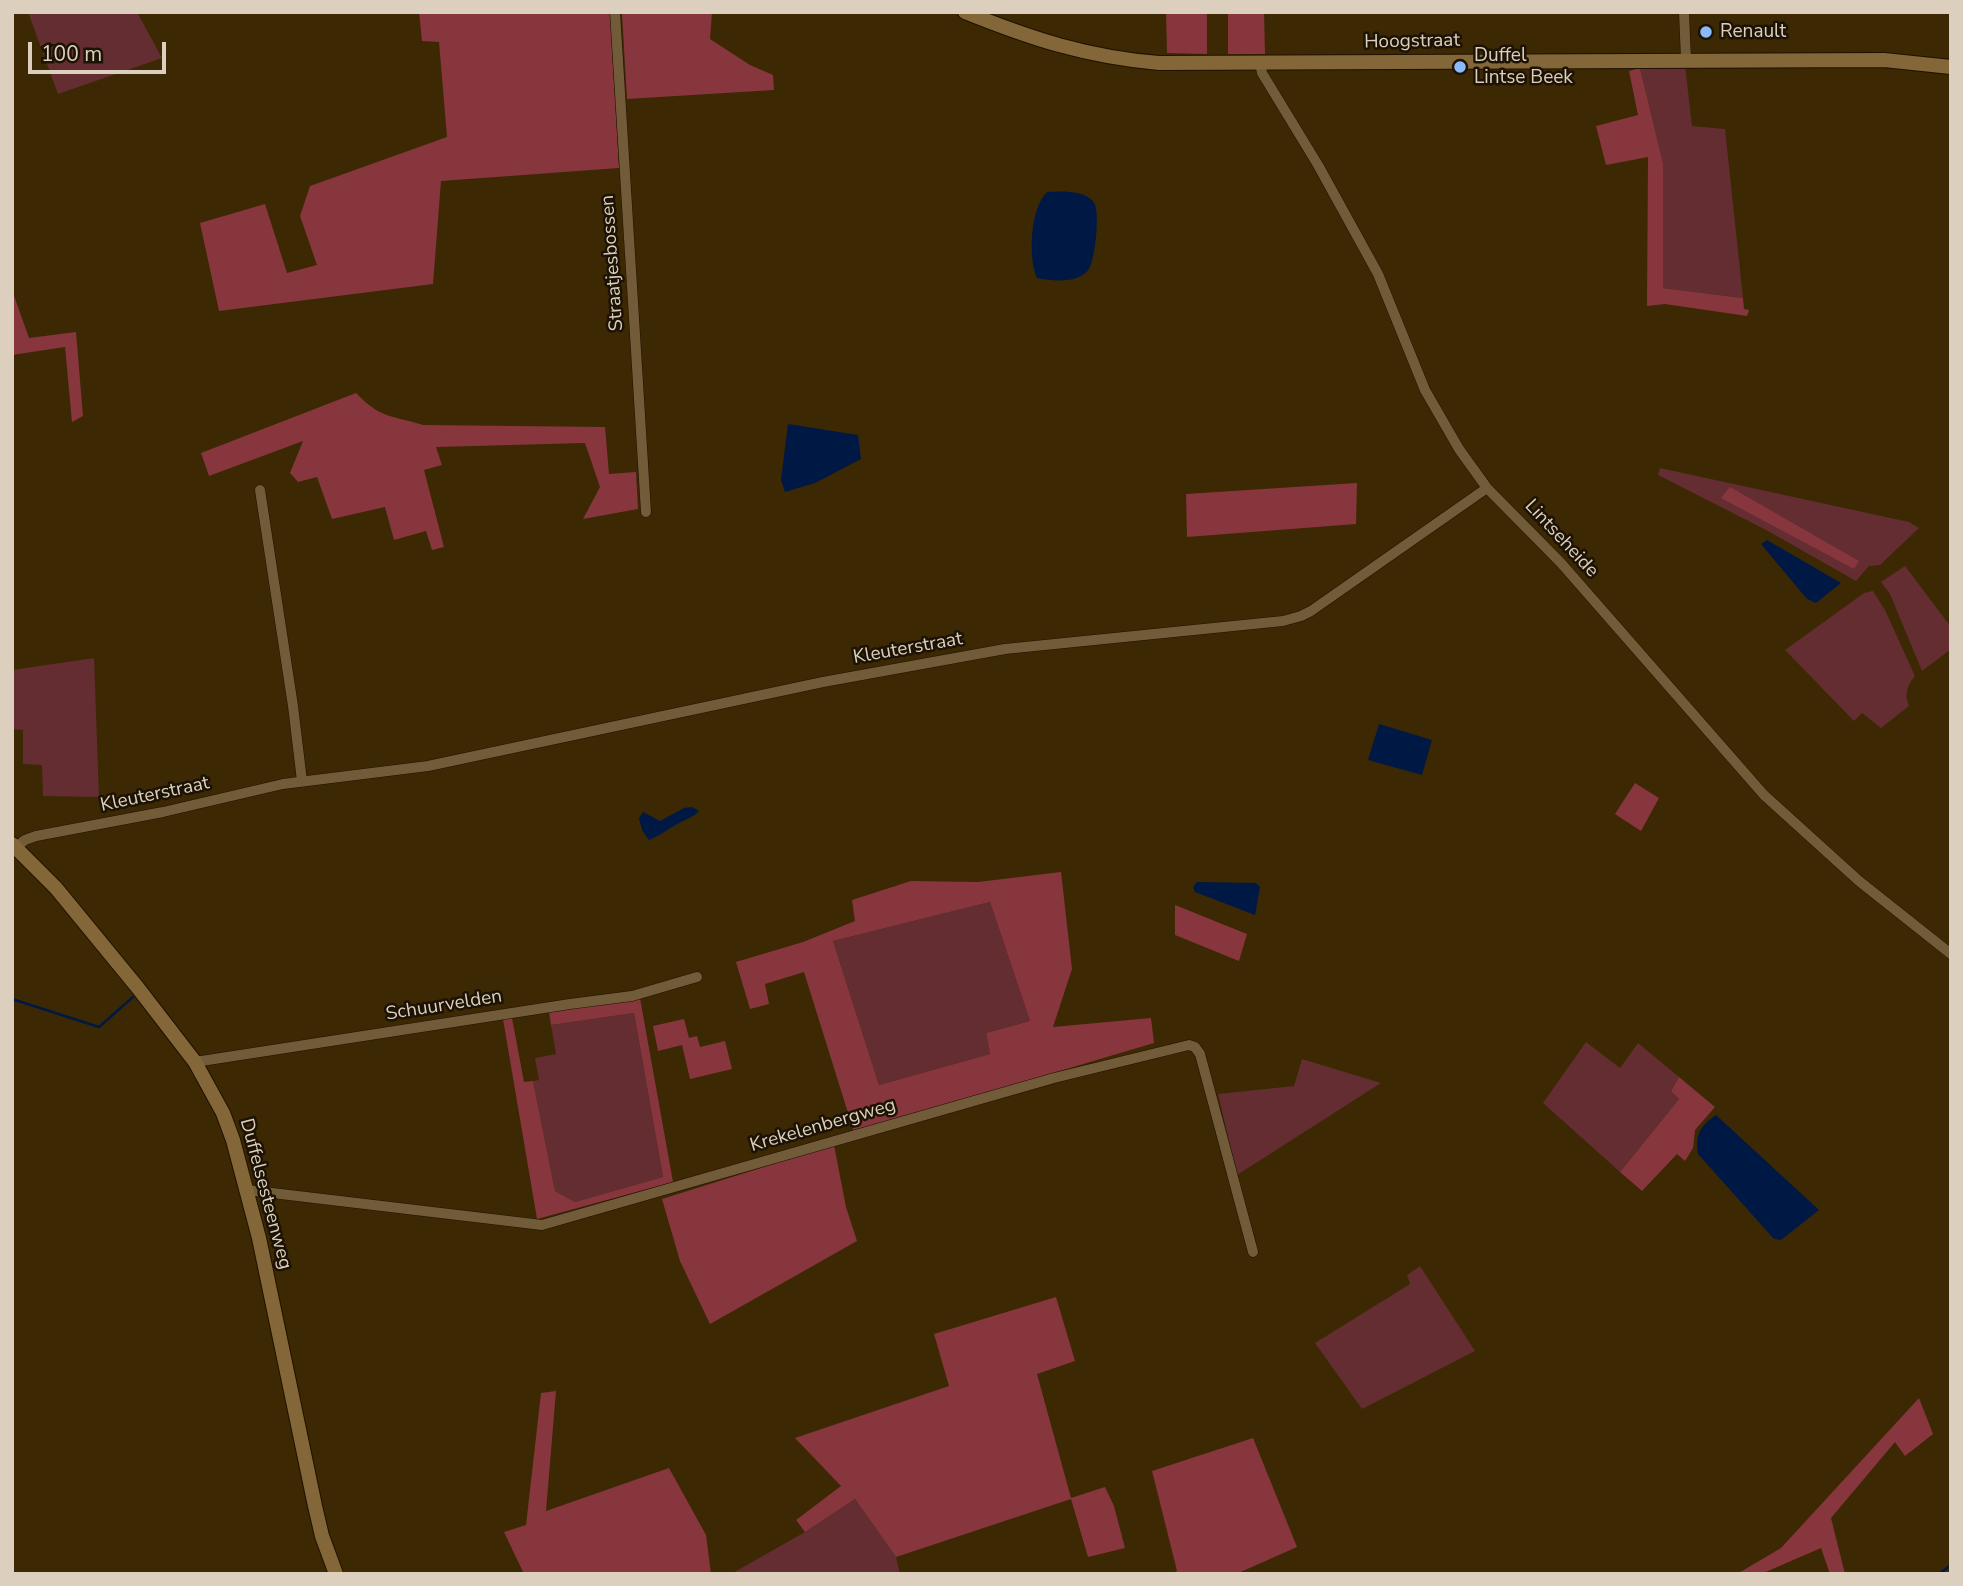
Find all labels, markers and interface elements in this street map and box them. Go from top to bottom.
place label: Renault [1720,21,1786,43]
marker: Renault [1698,24,1714,40]
scale bar [32,28,170,72]
street label: Hoogstraat [1364,30,1460,54]
text: 100 m [41,40,102,68]
place label: Duffel Lintse Beek [1474,45,1573,89]
marker: Duffel Lintse Beek [1452,59,1468,75]
street label: Straatjesbossen [597,194,629,332]
street label: Lintseheide [1519,495,1603,583]
street label: Kleuterstraat [851,628,965,670]
street label: Kleuterstraat [98,772,212,818]
street label: Schuurvelden [384,986,504,1026]
street label: Krekelenbergweg [748,1094,898,1158]
street label: Duffelsesteenweg [234,1116,296,1272]

